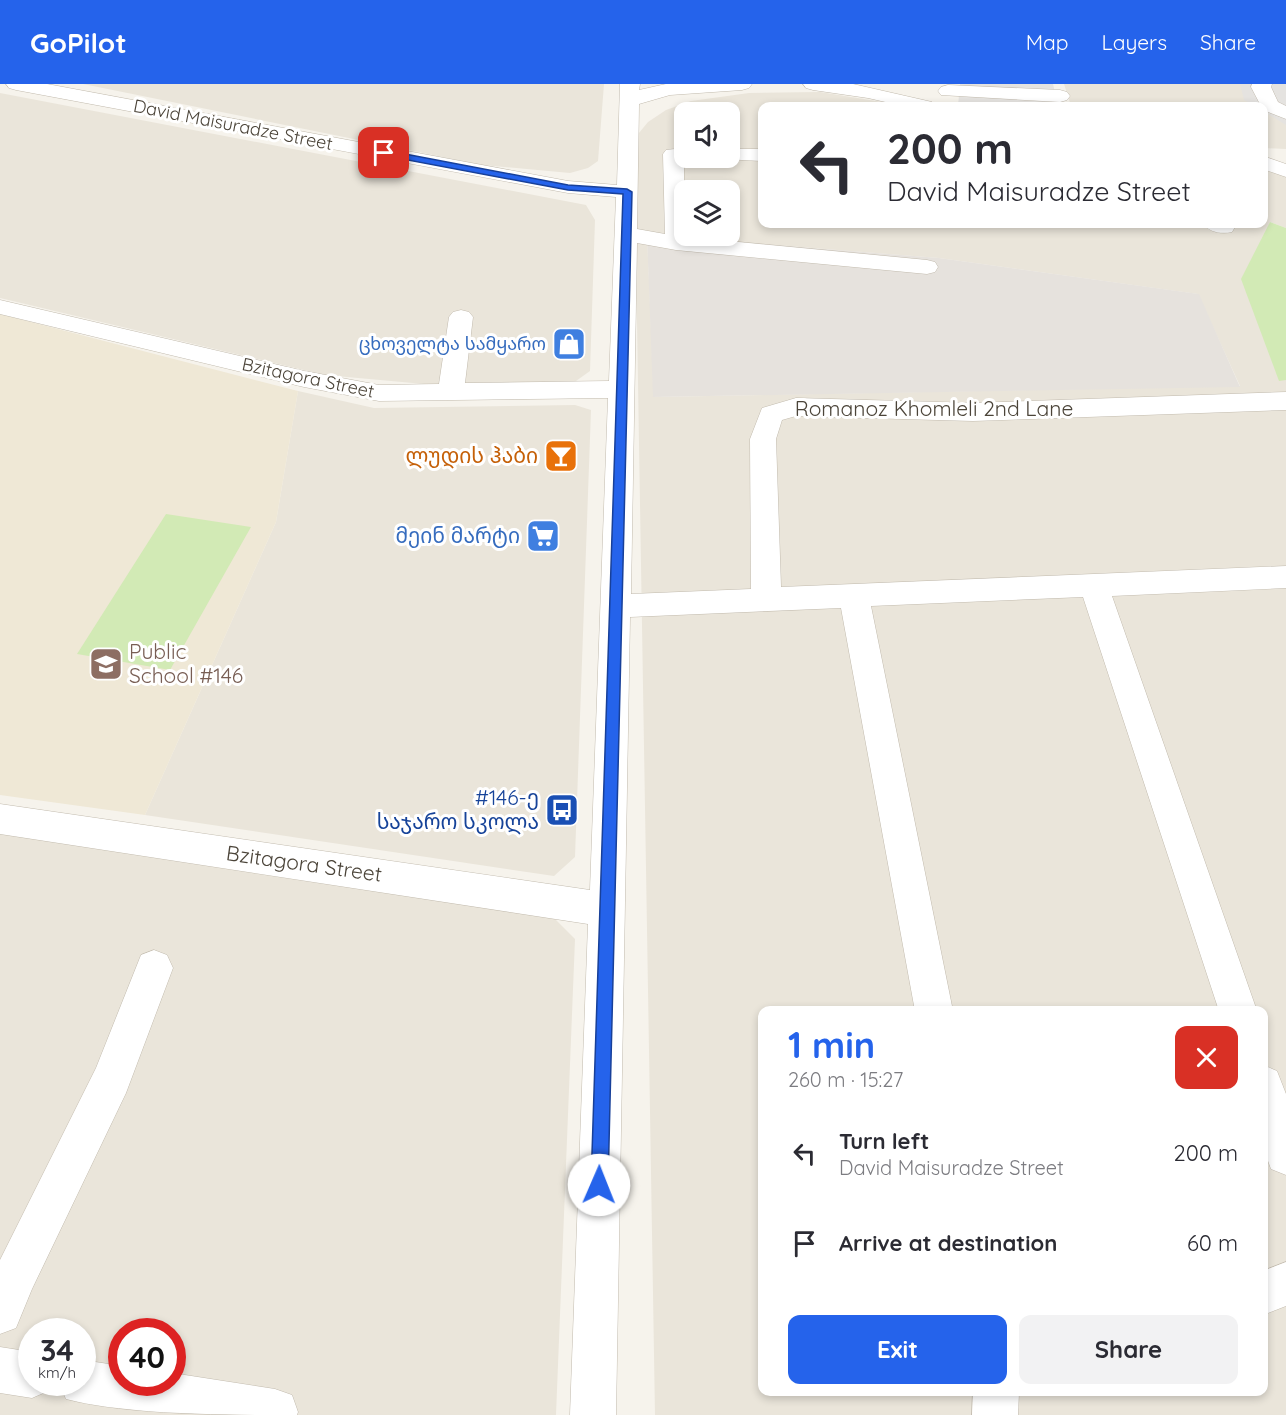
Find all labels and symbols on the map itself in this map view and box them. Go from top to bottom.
street label: David Maisuradze Street [132,94,335,155]
pin [358,127,409,178]
shop icon: ცხოველტა სამყარო [551,326,587,362]
place label: ცხოველტა სამყარო [359,332,546,355]
street label: Bzitagora Street [240,352,376,403]
street label: Romanoz Khomleli 2nd Lane [795,395,1073,421]
bar icon: ლუდის ჰაბი [543,438,579,474]
place label: ლუდის ჰაბი [405,442,538,469]
supermarket icon: მეინ მარტი [525,518,561,554]
place label: მეინ მარტი [396,522,520,548]
place label: Public School #146 [129,638,243,688]
school or university icon: Public School #146 [88,646,124,682]
place label: #146-ე საჯარო სკოლა [377,784,539,835]
bus stop icon: #146-ე საჯარო სკოლა [544,792,580,828]
street label: Bzitagora Street [225,839,384,887]
position arrow [567,1153,631,1217]
speed limit sign: 40 [108,1318,186,1396]

